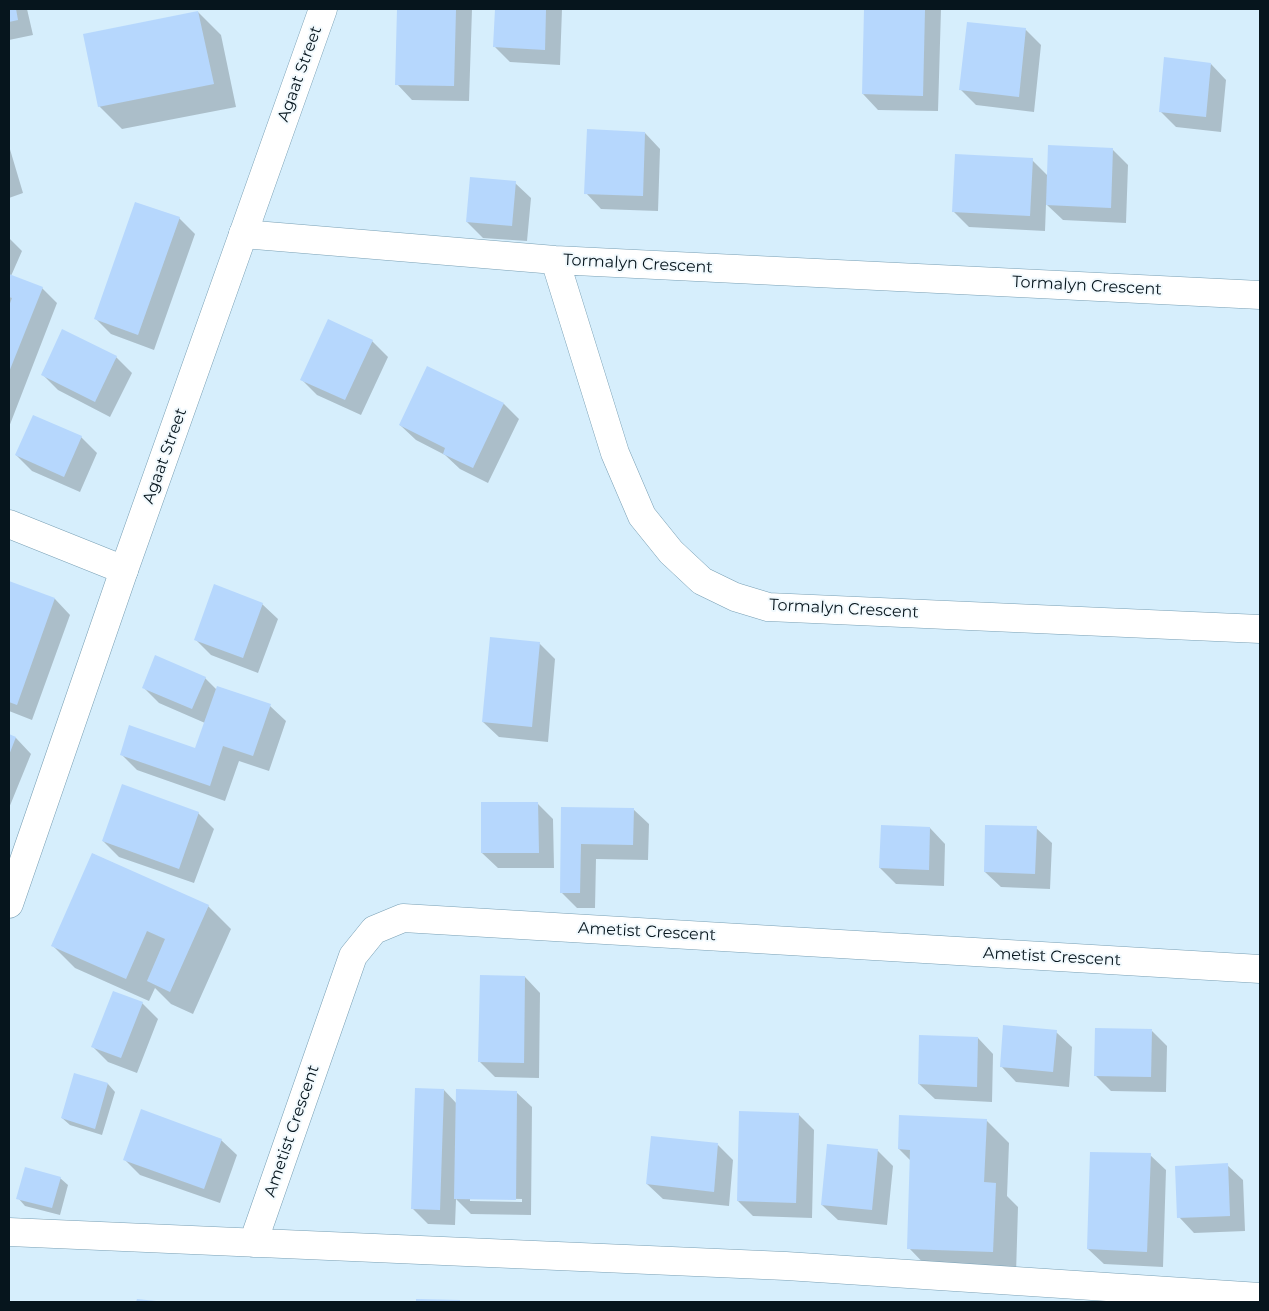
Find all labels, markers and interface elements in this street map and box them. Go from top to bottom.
street label: Agaat Street [274,24,326,124]
street label: Tormalyn Crescent [563,250,713,278]
street label: Tormalyn Crescent [1012,272,1162,300]
street label: Agaat Street [139,406,191,506]
street label: Tormalyn Crescent [769,595,919,623]
street label: Ametist Crescent [577,919,717,945]
street label: Ametist Crescent [982,944,1122,970]
street label: Ametist Crescent [260,1063,324,1199]

